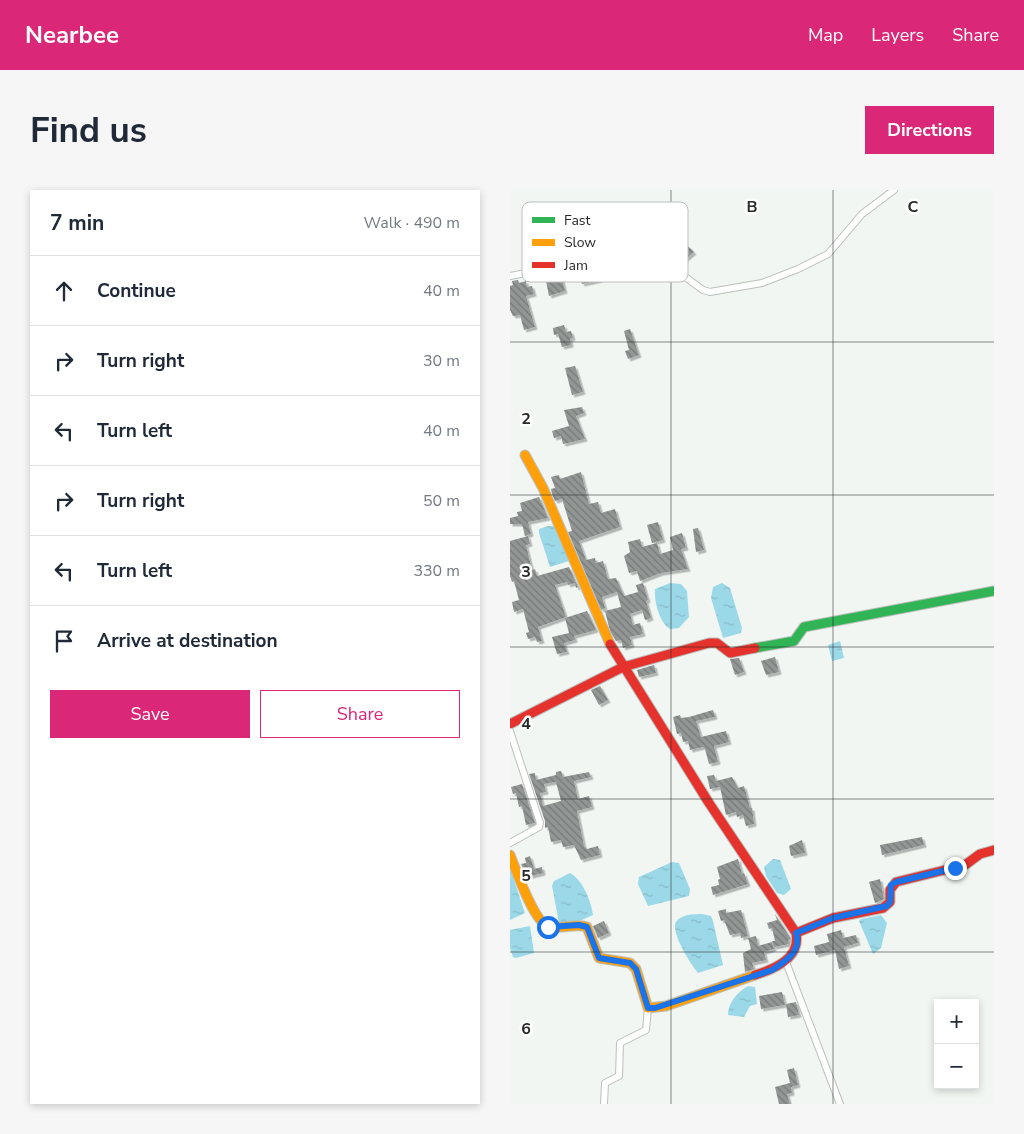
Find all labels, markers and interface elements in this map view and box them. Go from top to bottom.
text: Nearbee [25,19,119,51]
text: Map [808,23,843,47]
text: Layers [871,23,924,47]
text: Share [952,23,999,47]
button: Directions [865,106,994,154]
text: Find us [30,107,147,154]
text: B [746,196,758,218]
text: C [908,196,919,218]
legend [522,202,688,282]
text: 7 min [50,209,104,237]
text: Fast [564,211,590,230]
text: Walk · 490 m [364,212,460,234]
text: Slow [564,233,596,252]
text: Jam [563,256,588,275]
icon: ahead [50,277,78,305]
text: Continue [97,278,176,304]
text: 40 m [423,280,460,302]
icon: right [50,347,78,375]
text: Turn right [97,348,184,374]
text: 30 m [423,350,460,372]
text: 2 [521,408,531,430]
icon: left [50,417,78,445]
text: Turn left [97,418,172,444]
text: 40 m [423,420,460,442]
icon: right [50,487,78,515]
text: Turn right [97,488,184,514]
text: 50 m [423,490,460,512]
icon: left [50,557,78,585]
text: Turn left [97,558,172,584]
text: 330 m [413,560,460,582]
text: 3 [521,561,531,583]
icon: arrive [50,627,78,655]
text: Arrive at destination [97,628,278,654]
button: Save [50,690,250,738]
button: Share [260,690,460,738]
text: 4 [521,713,531,735]
route end [944,857,967,880]
text: 5 [521,865,531,887]
route start [537,916,560,939]
map controls [934,999,979,1089]
button: + [934,999,979,1044]
text: 6 [521,1018,531,1040]
button: − [934,1044,979,1089]

